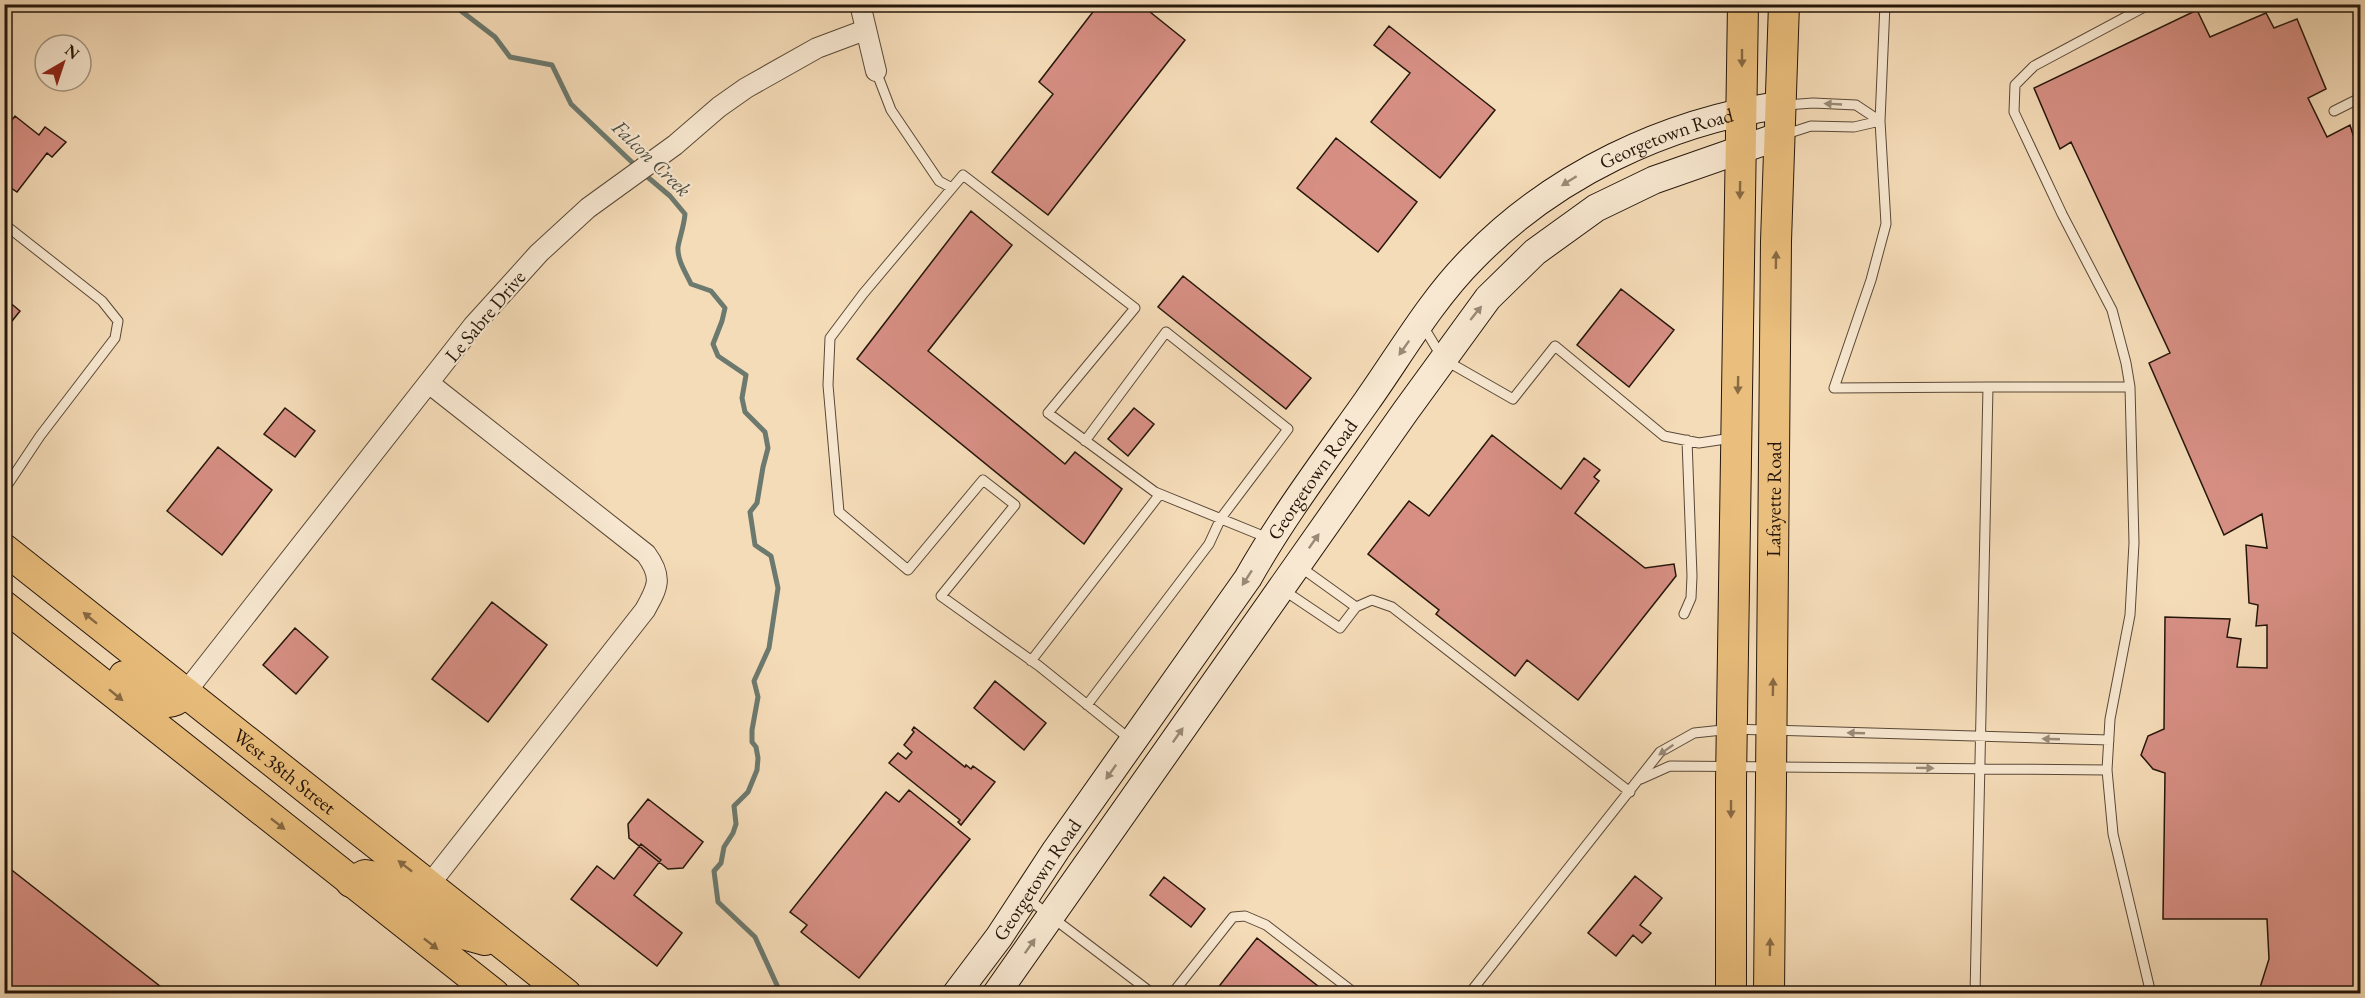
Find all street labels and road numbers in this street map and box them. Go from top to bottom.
street label: Georgetown Road [1595,101,1737,175]
street label: Le Sabre Drive [439,264,531,367]
street label: Georgetown Road [1261,413,1364,545]
street label: Lafayette Road [1760,440,1787,557]
street label: West 38th Street [228,722,342,821]
street label: Georgetown Road [987,813,1087,946]

